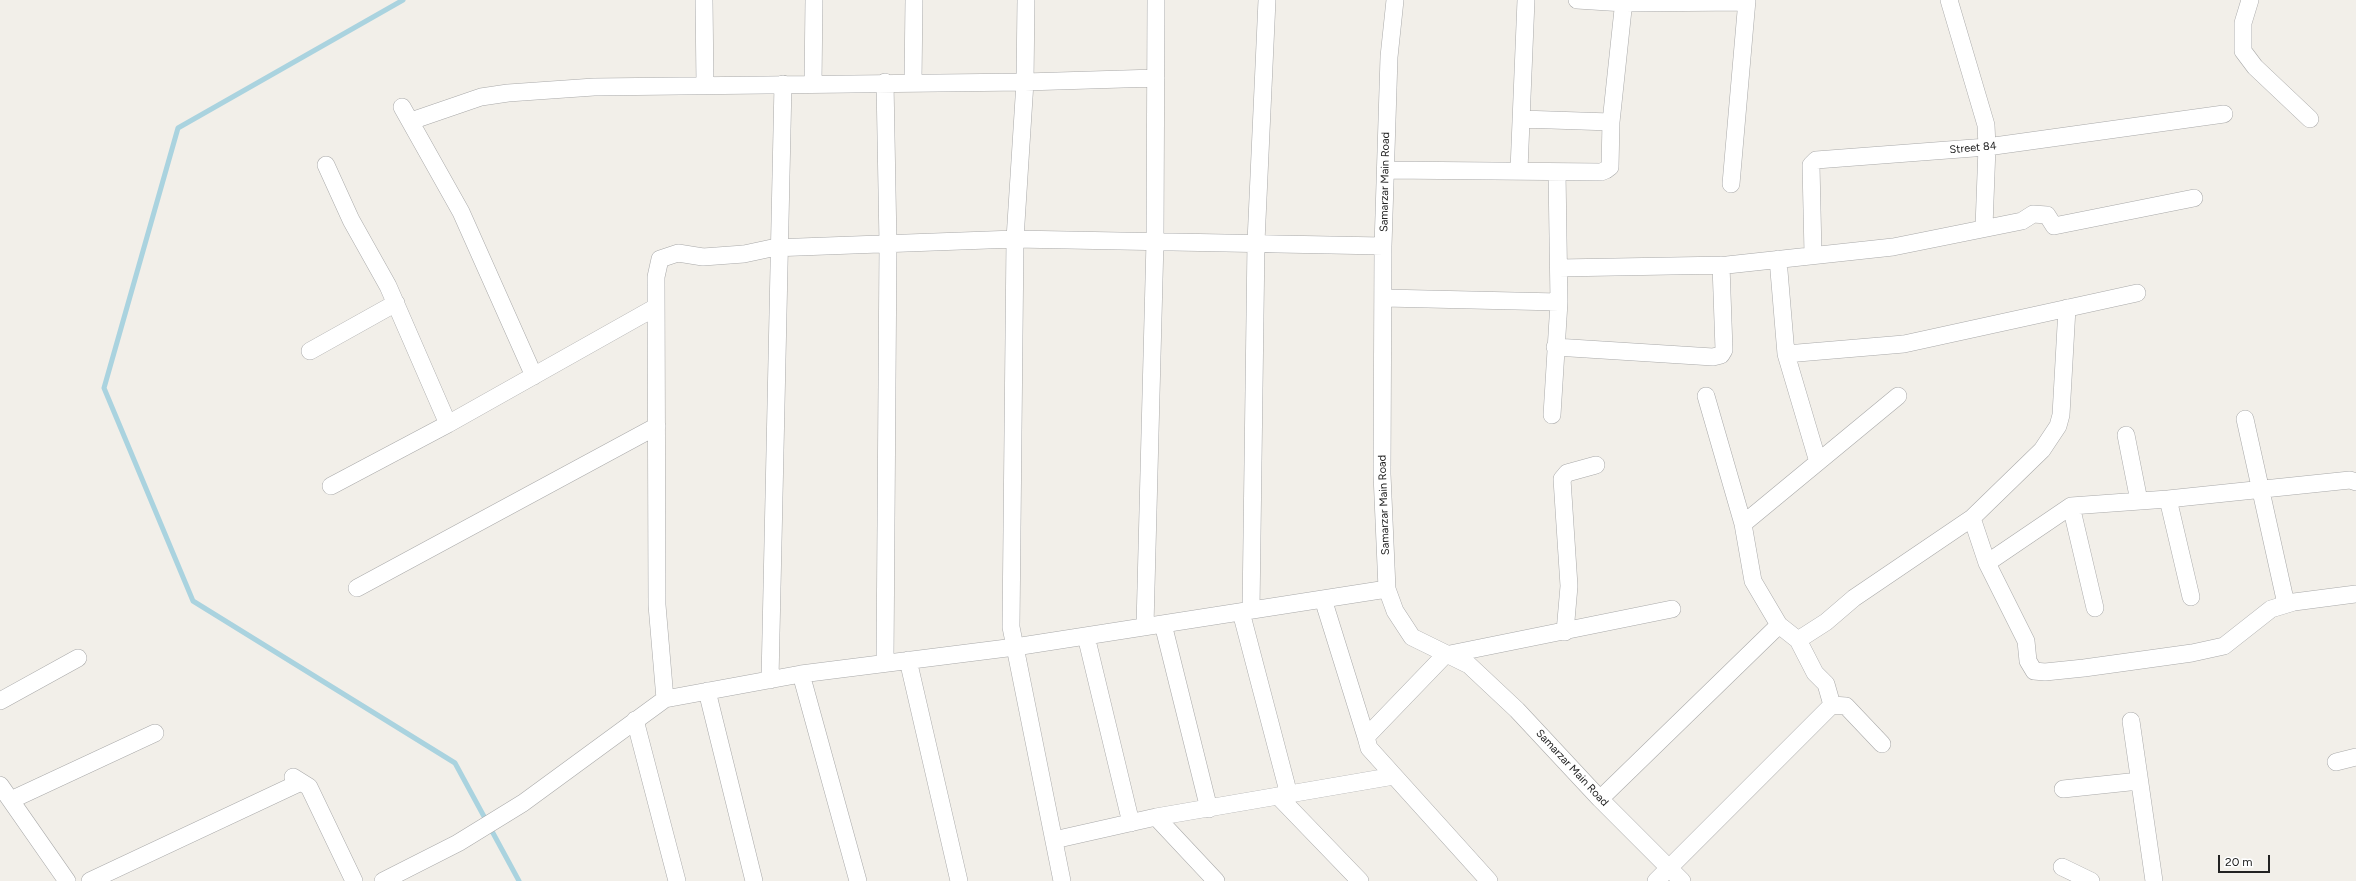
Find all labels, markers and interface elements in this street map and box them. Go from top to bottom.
street label: Samarzar Main Road [1378,132,1392,232]
street label: Street 84 [1949,139,1997,157]
street label: Samarzar Main Road [1376,455,1392,555]
street label: Samarzar Main Road [1533,727,1611,809]
scale bar [2220,847,2272,873]
text: 20 m [2225,855,2253,869]

